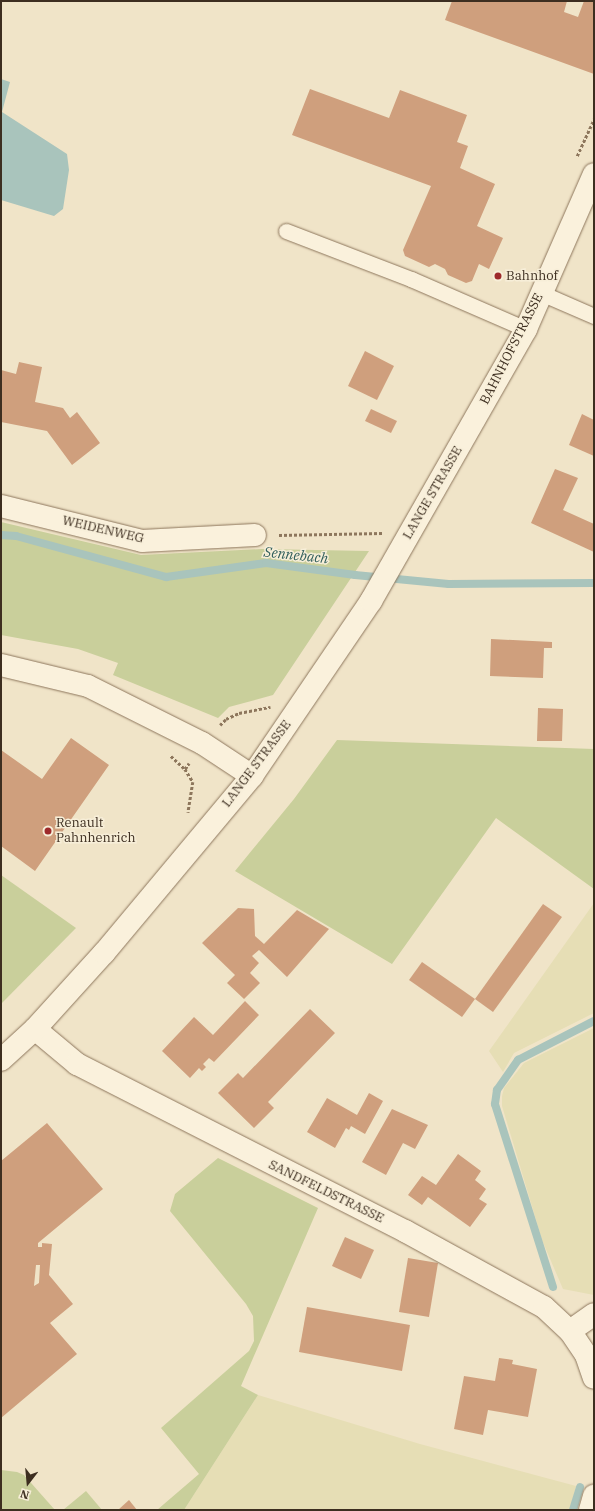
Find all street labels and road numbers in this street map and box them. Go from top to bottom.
street label: BAHNHOFSTRASSE [477,291,547,407]
street label: LANGE STRASSE [400,444,466,542]
street label: WEIDENWEG [61,513,145,547]
street label: LANGE STRASSE [219,717,295,811]
street label: SANDFELDSTRASSE [266,1157,386,1227]

